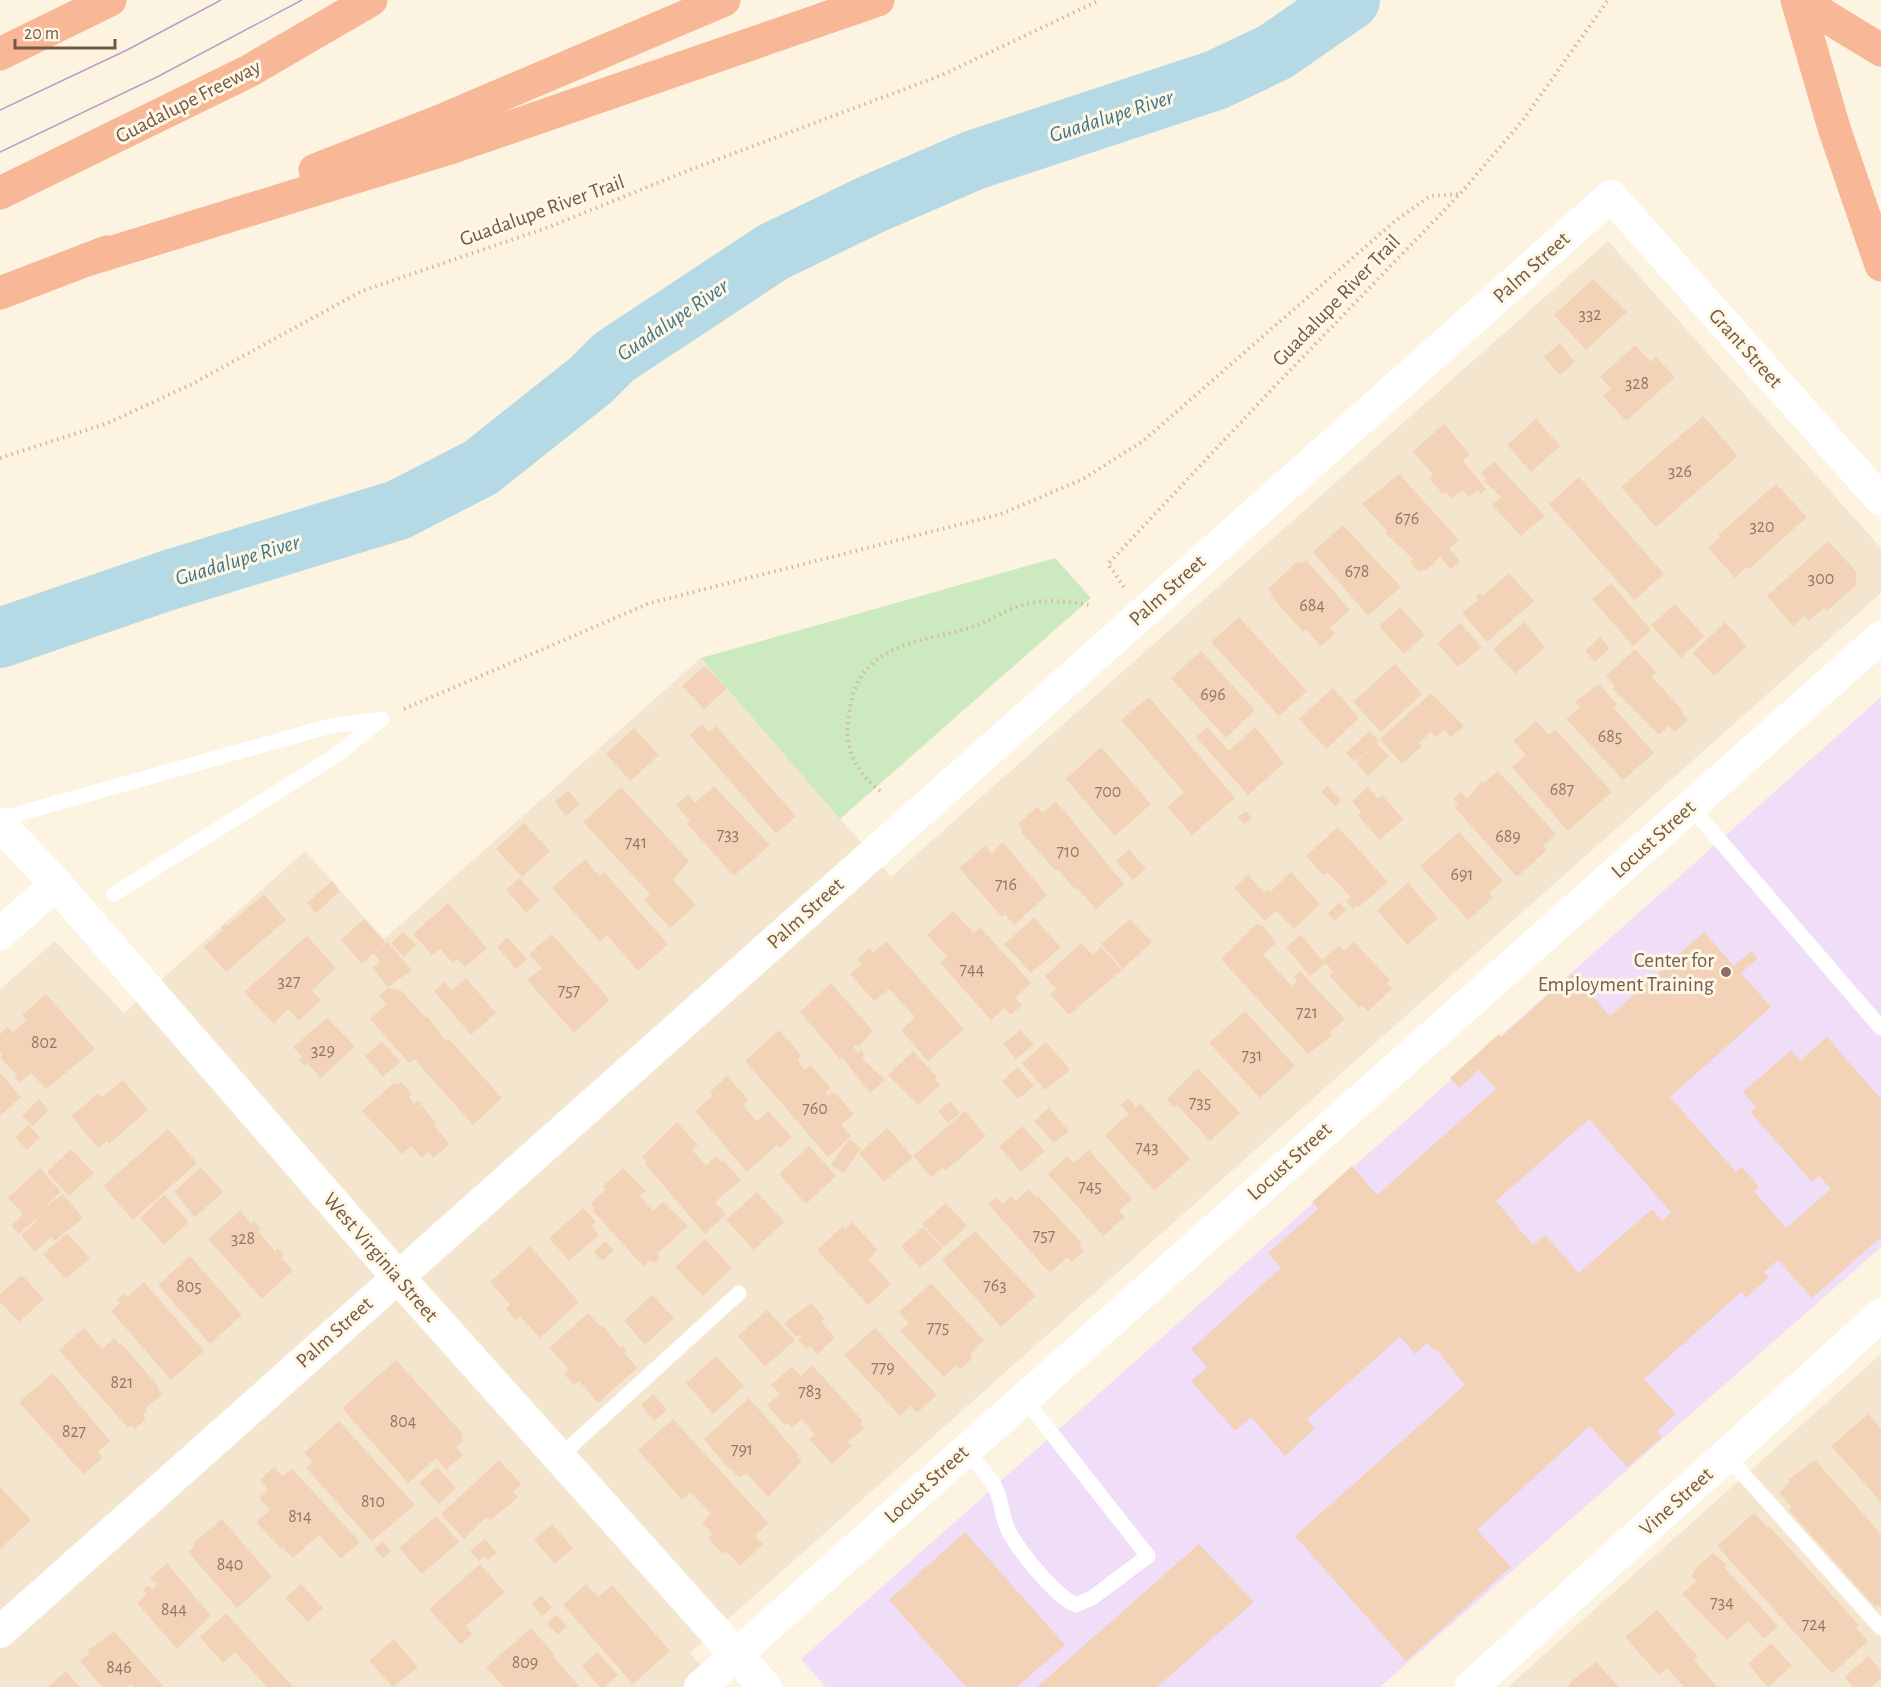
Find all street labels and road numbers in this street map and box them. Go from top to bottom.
street label: Guadalupe Freeway [112,56,264,147]
street label: Guadalupe River Trail [457,171,627,250]
street label: Palm Street [1489,228,1574,307]
street label: Guadalupe River Trail [1269,231,1404,370]
street label: Grant Street [1705,305,1787,392]
street label: Palm Street [1125,551,1210,630]
street label: Locust Street [1607,796,1700,882]
street label: Palm Street [763,874,848,953]
street label: Locust Street [1243,1118,1336,1204]
street label: West Virginia Street [319,1189,442,1326]
street label: Palm Street [292,1293,377,1372]
street label: Locust Street [880,1441,973,1527]
street label: Vine Street [1636,1463,1717,1539]

